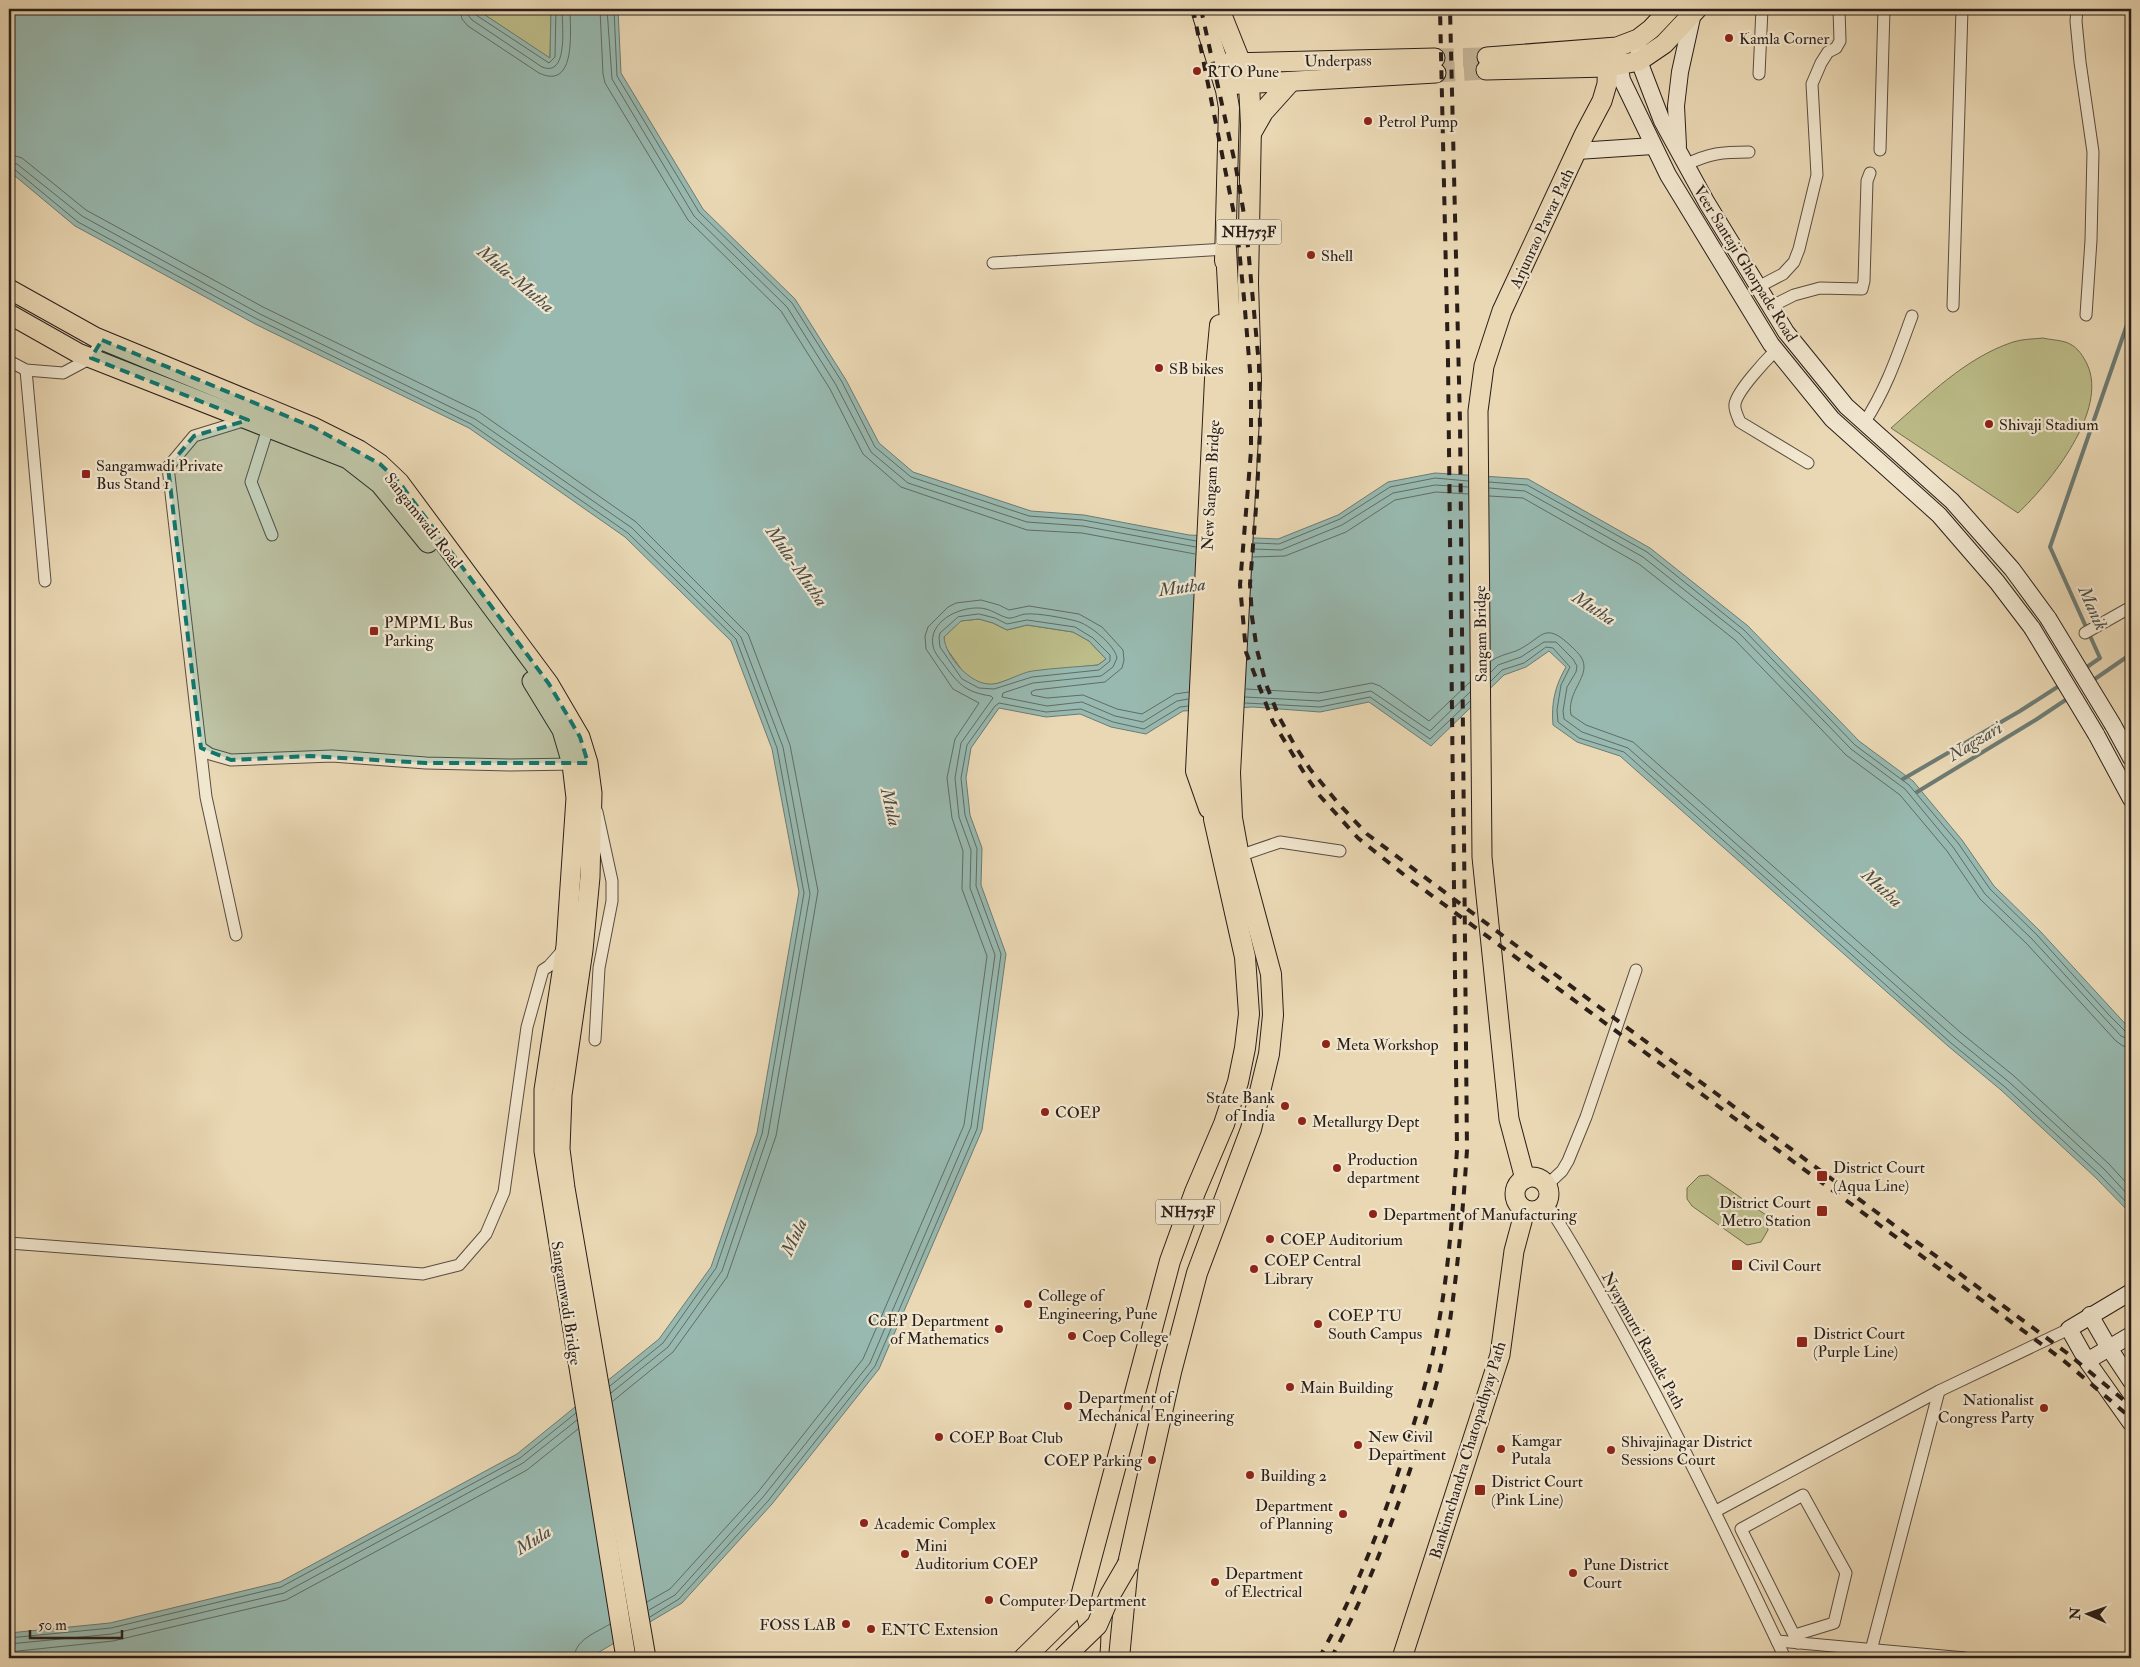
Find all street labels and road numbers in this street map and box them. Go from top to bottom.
street label: Underpass [1304,50,1372,73]
street label: Arjunrao Pawar Path [1505,165,1579,293]
street label: Veer Santaji Ghorpade Road [1688,181,1802,346]
road number: NH753F [1216,220,1282,244]
street label: New Sangam Bridge [1198,419,1224,551]
street label: Sangamwadi Road [380,469,467,572]
street label: Sangam Bridge [1470,585,1492,683]
road number: NH753F [1156,1200,1220,1224]
street label: Sangamwadi Bridge [546,1240,586,1367]
street label: Nyaymurti Ranade Path [1597,1268,1689,1413]
street label: Bankimchandra Chatopadhyay Path [1425,1339,1512,1562]

